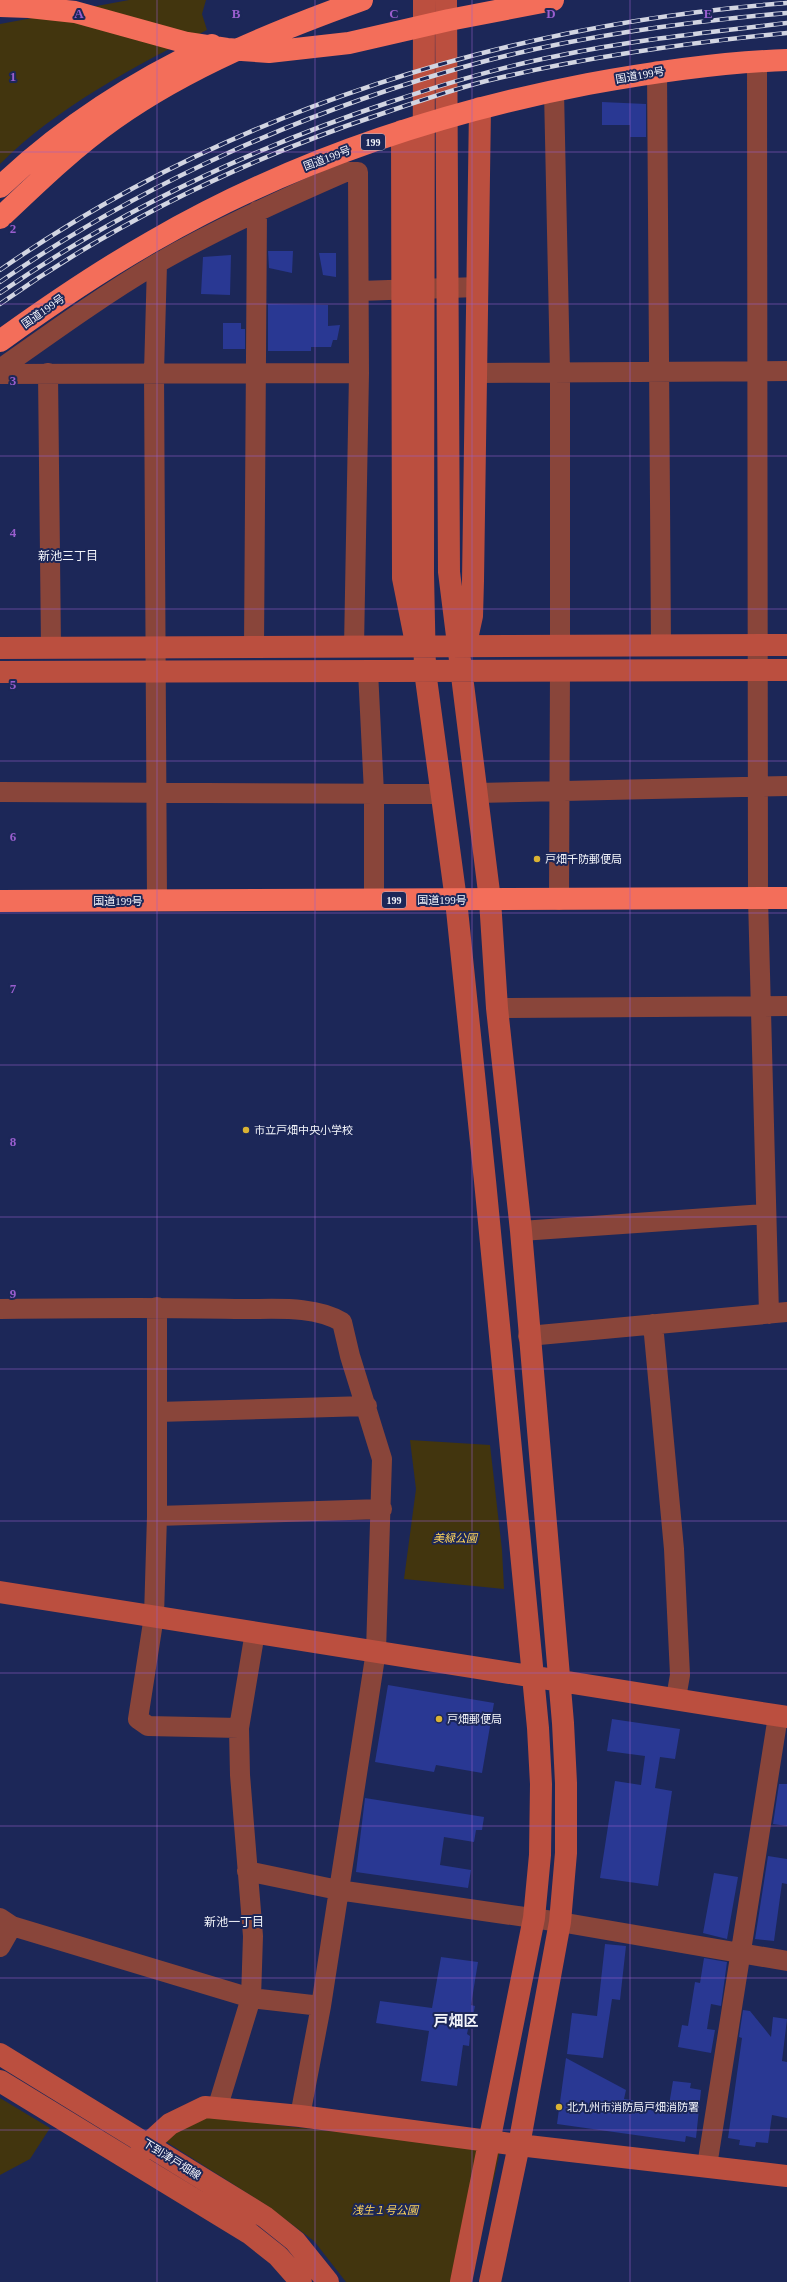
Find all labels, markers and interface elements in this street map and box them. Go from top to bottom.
text: A [74,6,84,21]
text: B [232,6,241,21]
text: C [389,6,399,21]
text: D [546,6,556,21]
text: E [704,6,712,21]
street label: 国道199号 [615,65,665,85]
text: 1 [10,69,16,84]
road number: 199 [361,134,385,150]
street label: 国道199号 [302,144,352,172]
text: 2 [10,221,16,236]
street label: 国道199号 [19,292,67,330]
text: 3 [10,373,17,388]
text: 4 [10,525,17,540]
district label: 新池三丁目 [38,549,98,563]
text: 5 [10,677,17,692]
text: 6 [10,829,17,844]
place label: 戸畑千防郵便局 [545,853,622,865]
marker: 戸畑千防郵便局 [532,854,542,864]
road number: 199 [382,892,406,908]
street label: 国道199号 [417,894,467,906]
street label: 国道199号 [93,895,143,907]
text: 7 [10,981,17,996]
place label: 市立戸畑中央小学校 [254,1124,353,1136]
marker: 市立戸畑中央小学校 [241,1125,251,1135]
text: 8 [10,1134,17,1149]
text: 9 [10,1286,17,1301]
park label: 美緑公園 [433,1532,479,1544]
place label: 戸畑郵便局 [447,1713,502,1725]
marker: 戸畑郵便局 [434,1714,444,1724]
district label: 新池一丁目 [204,1915,264,1929]
district label: 戸畑区 [433,2013,479,2029]
place label: 北九州市消防局戸畑消防署 [567,2101,699,2113]
marker: 北九州市消防局戸畑消防署 [554,2102,564,2112]
street label: 下到津戸畑線 [141,2136,203,2182]
park label: 浅生１号公園 [352,2204,420,2216]

